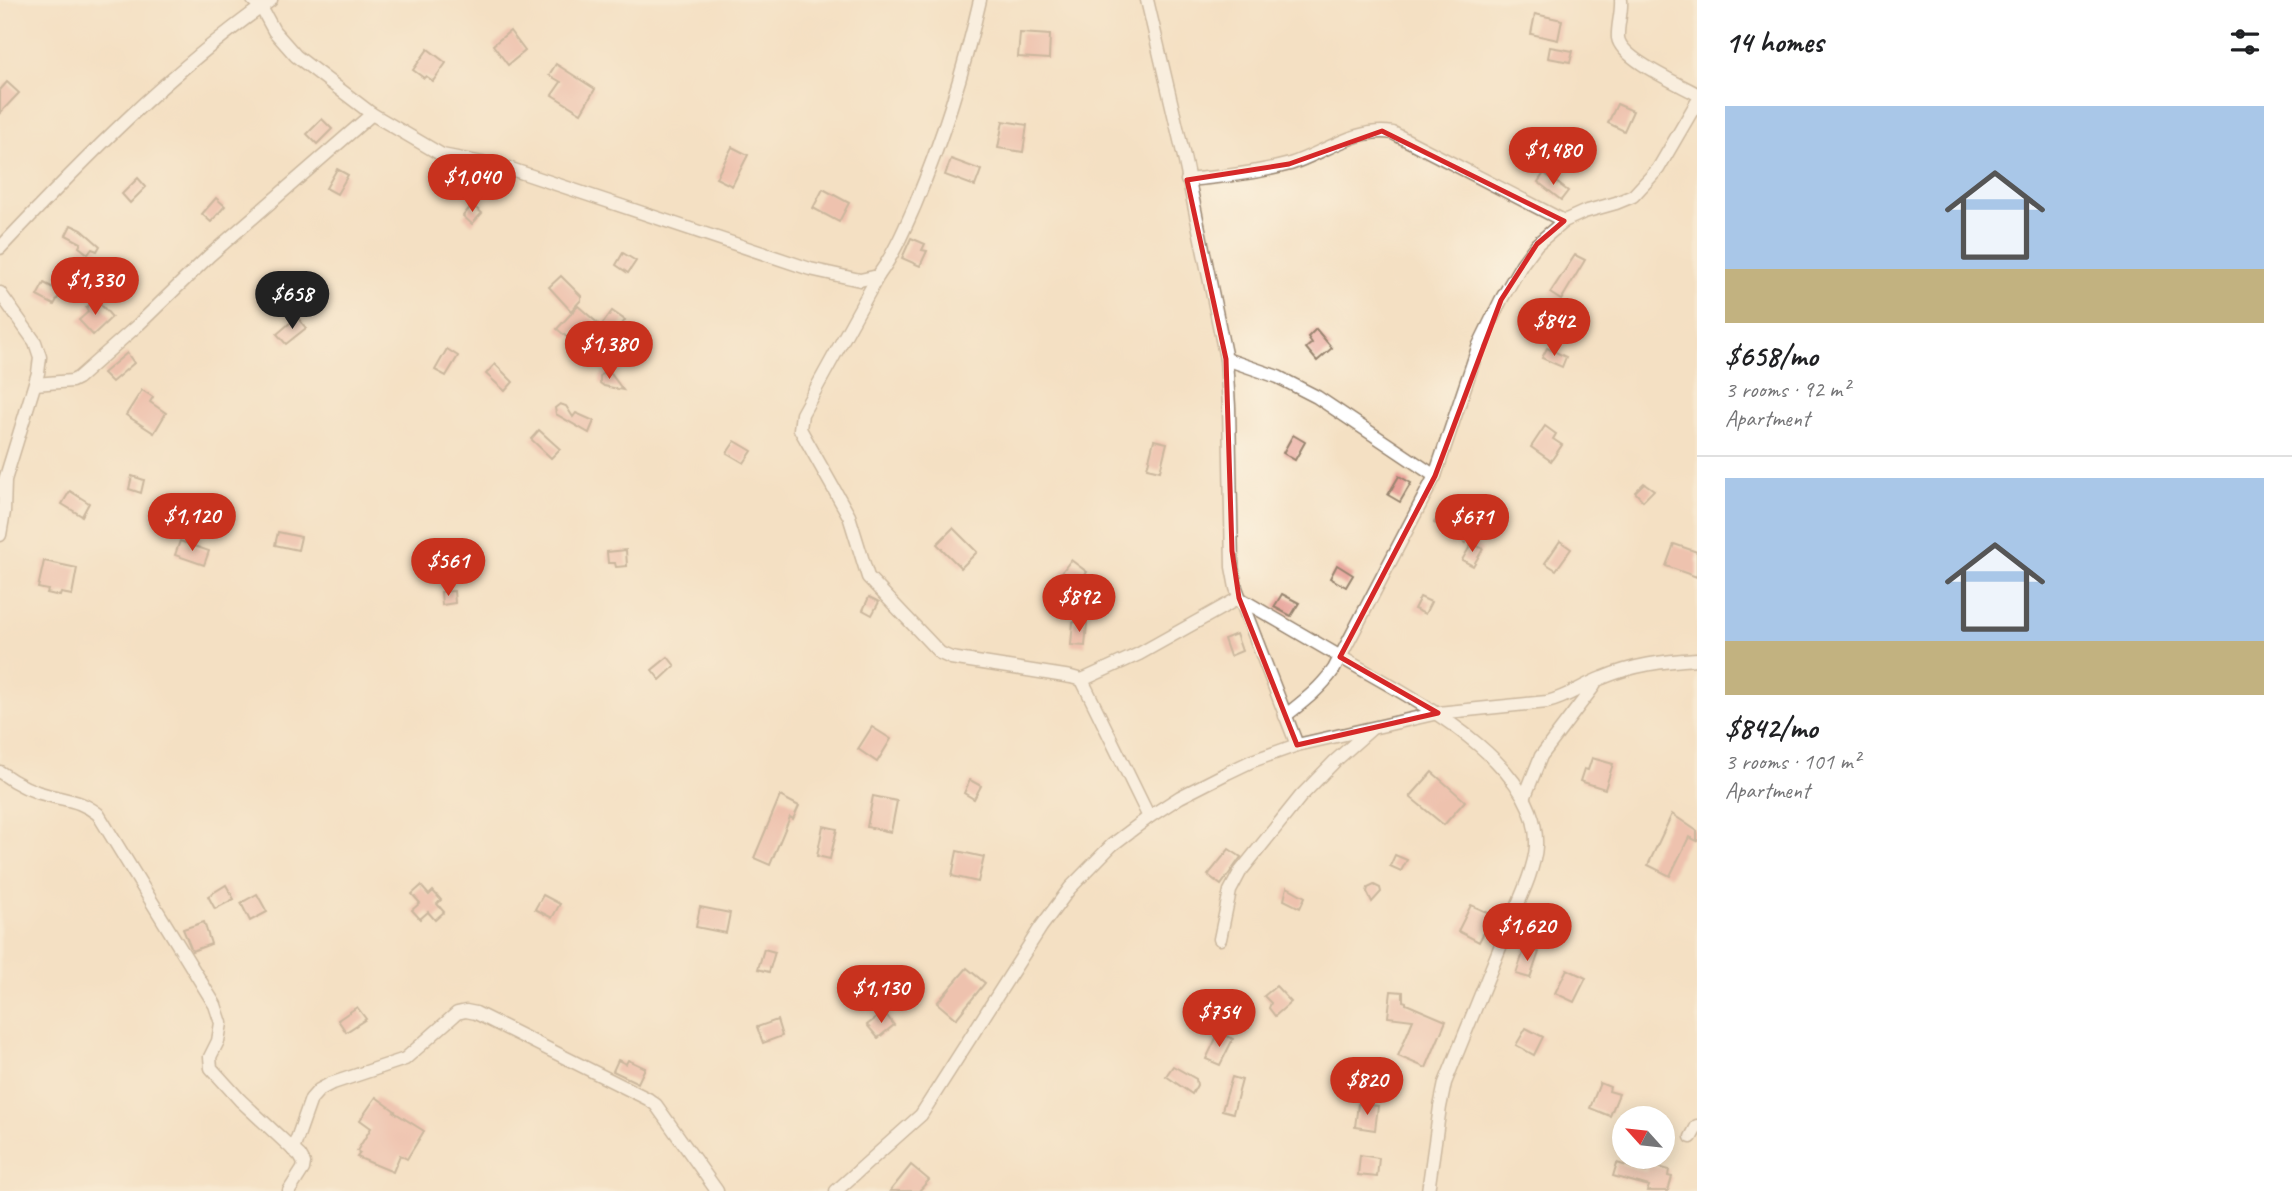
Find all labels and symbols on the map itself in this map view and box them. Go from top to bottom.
pin: $1,480 [1496,128,1610,187]
pin: $1,040 [415,154,529,214]
pin: $1,330 [38,258,152,317]
pin: $658 [251,272,333,331]
pin: $842 [1513,298,1595,358]
pin: $1,380 [552,322,666,381]
pin: $1,120 [135,494,249,553]
pin: $671 [1431,494,1513,554]
pin: $561 [407,538,489,598]
pin: $892 [1038,574,1120,634]
pin: $1,620 [1470,904,1584,963]
pin: $1,130 [824,965,938,1025]
pin: $754 [1178,990,1260,1049]
pin: $820 [1326,1058,1408,1117]
north arrow [1612,1106,1675,1169]

